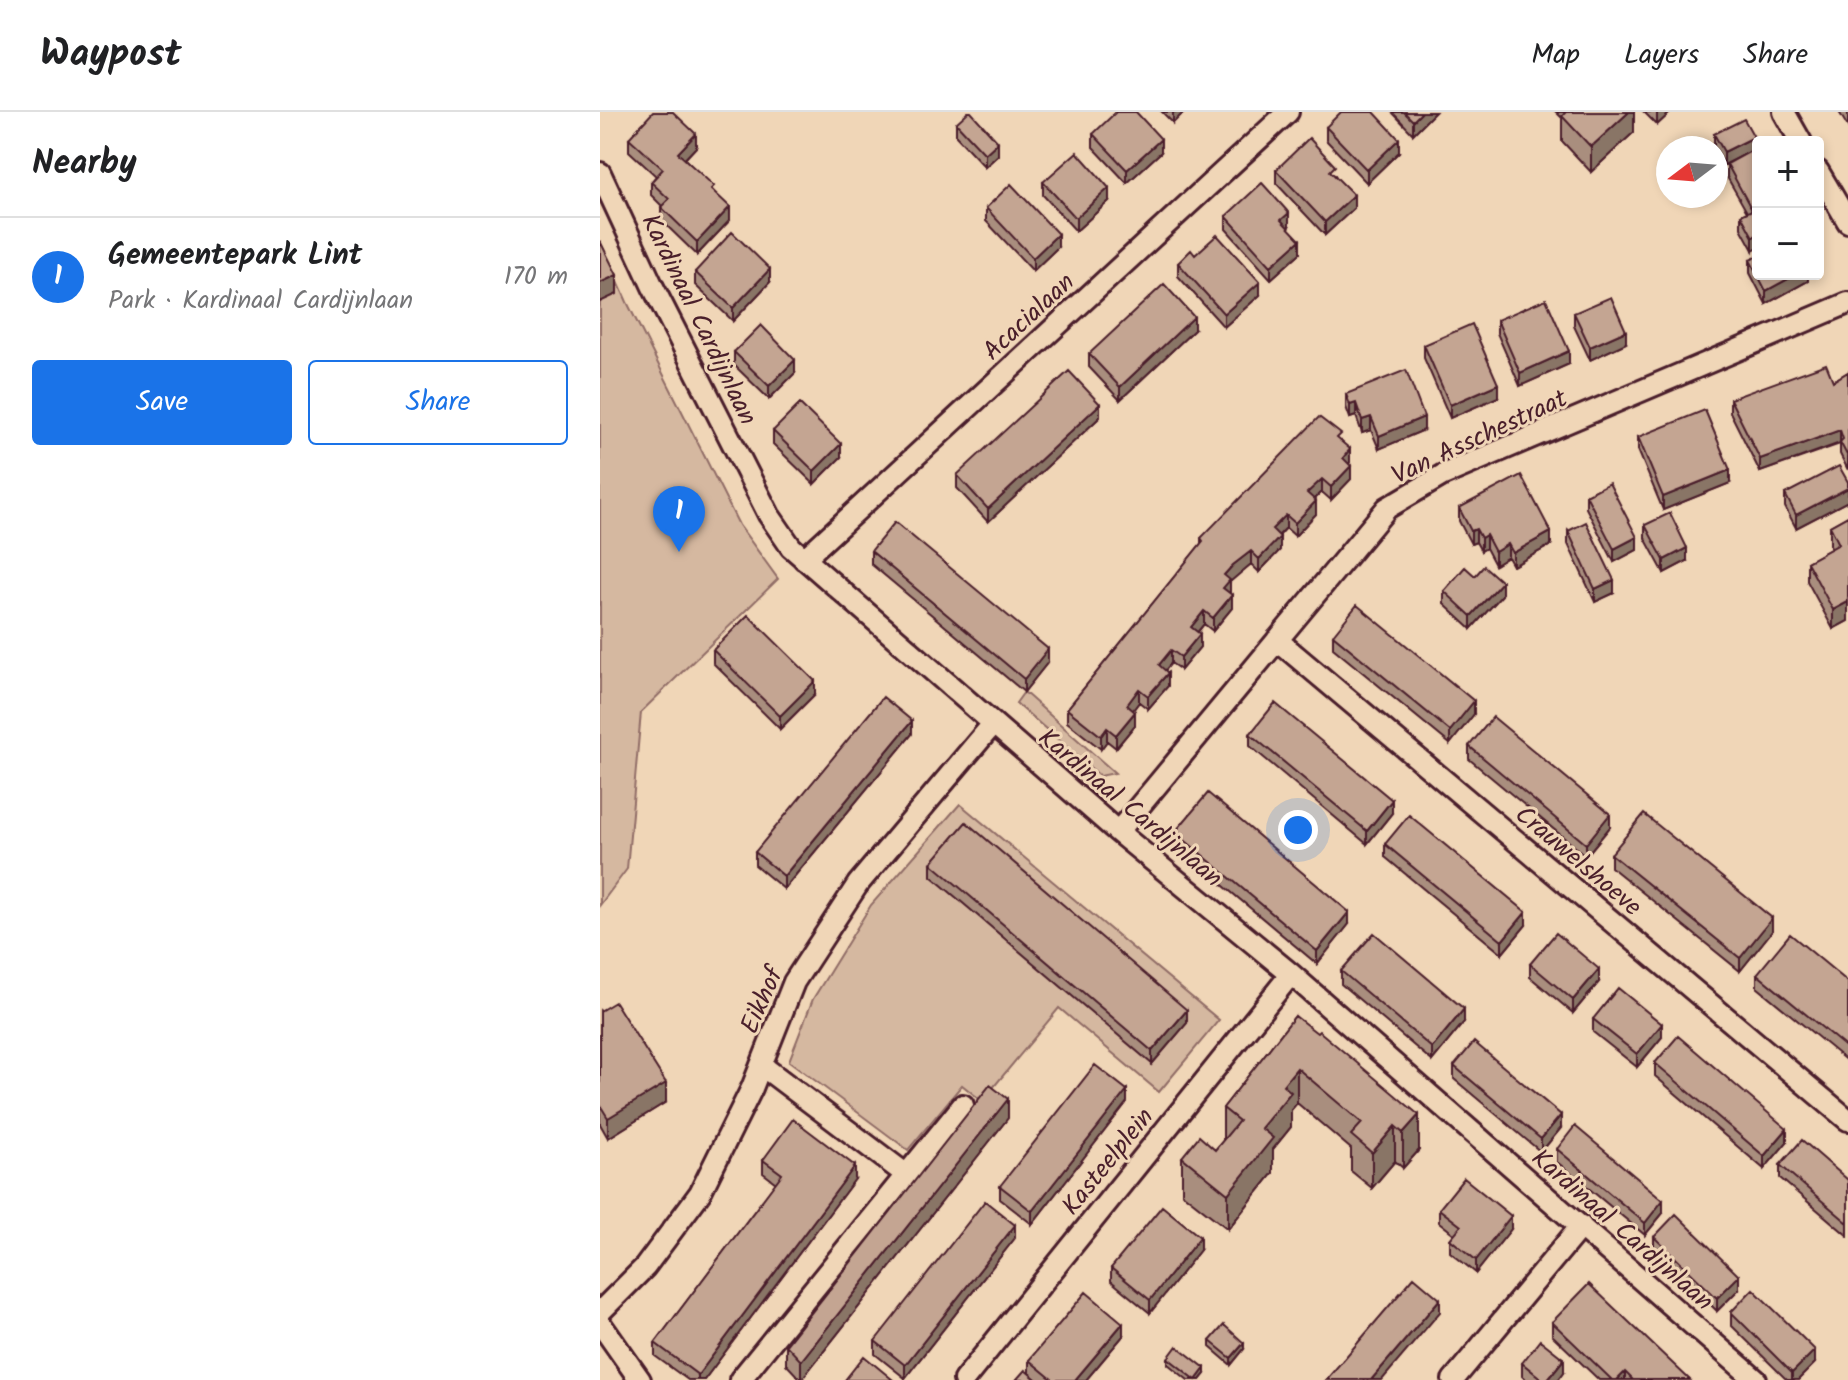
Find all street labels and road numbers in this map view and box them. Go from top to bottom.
street label: Kardinaal Cardijnlaan [629,207,768,433]
street label: Acacialaan [973,263,1085,372]
street label: Van Asschestraat [1385,378,1576,497]
street label: Kardinaal Cardijnlaan [1028,718,1232,899]
street label: Crauwelshoeve [1505,795,1651,928]
street label: Eikhof [730,959,797,1041]
street label: Kasteelplein [1052,1099,1165,1226]
street label: Kardinaal Cardijnlaan [1521,1139,1723,1322]

